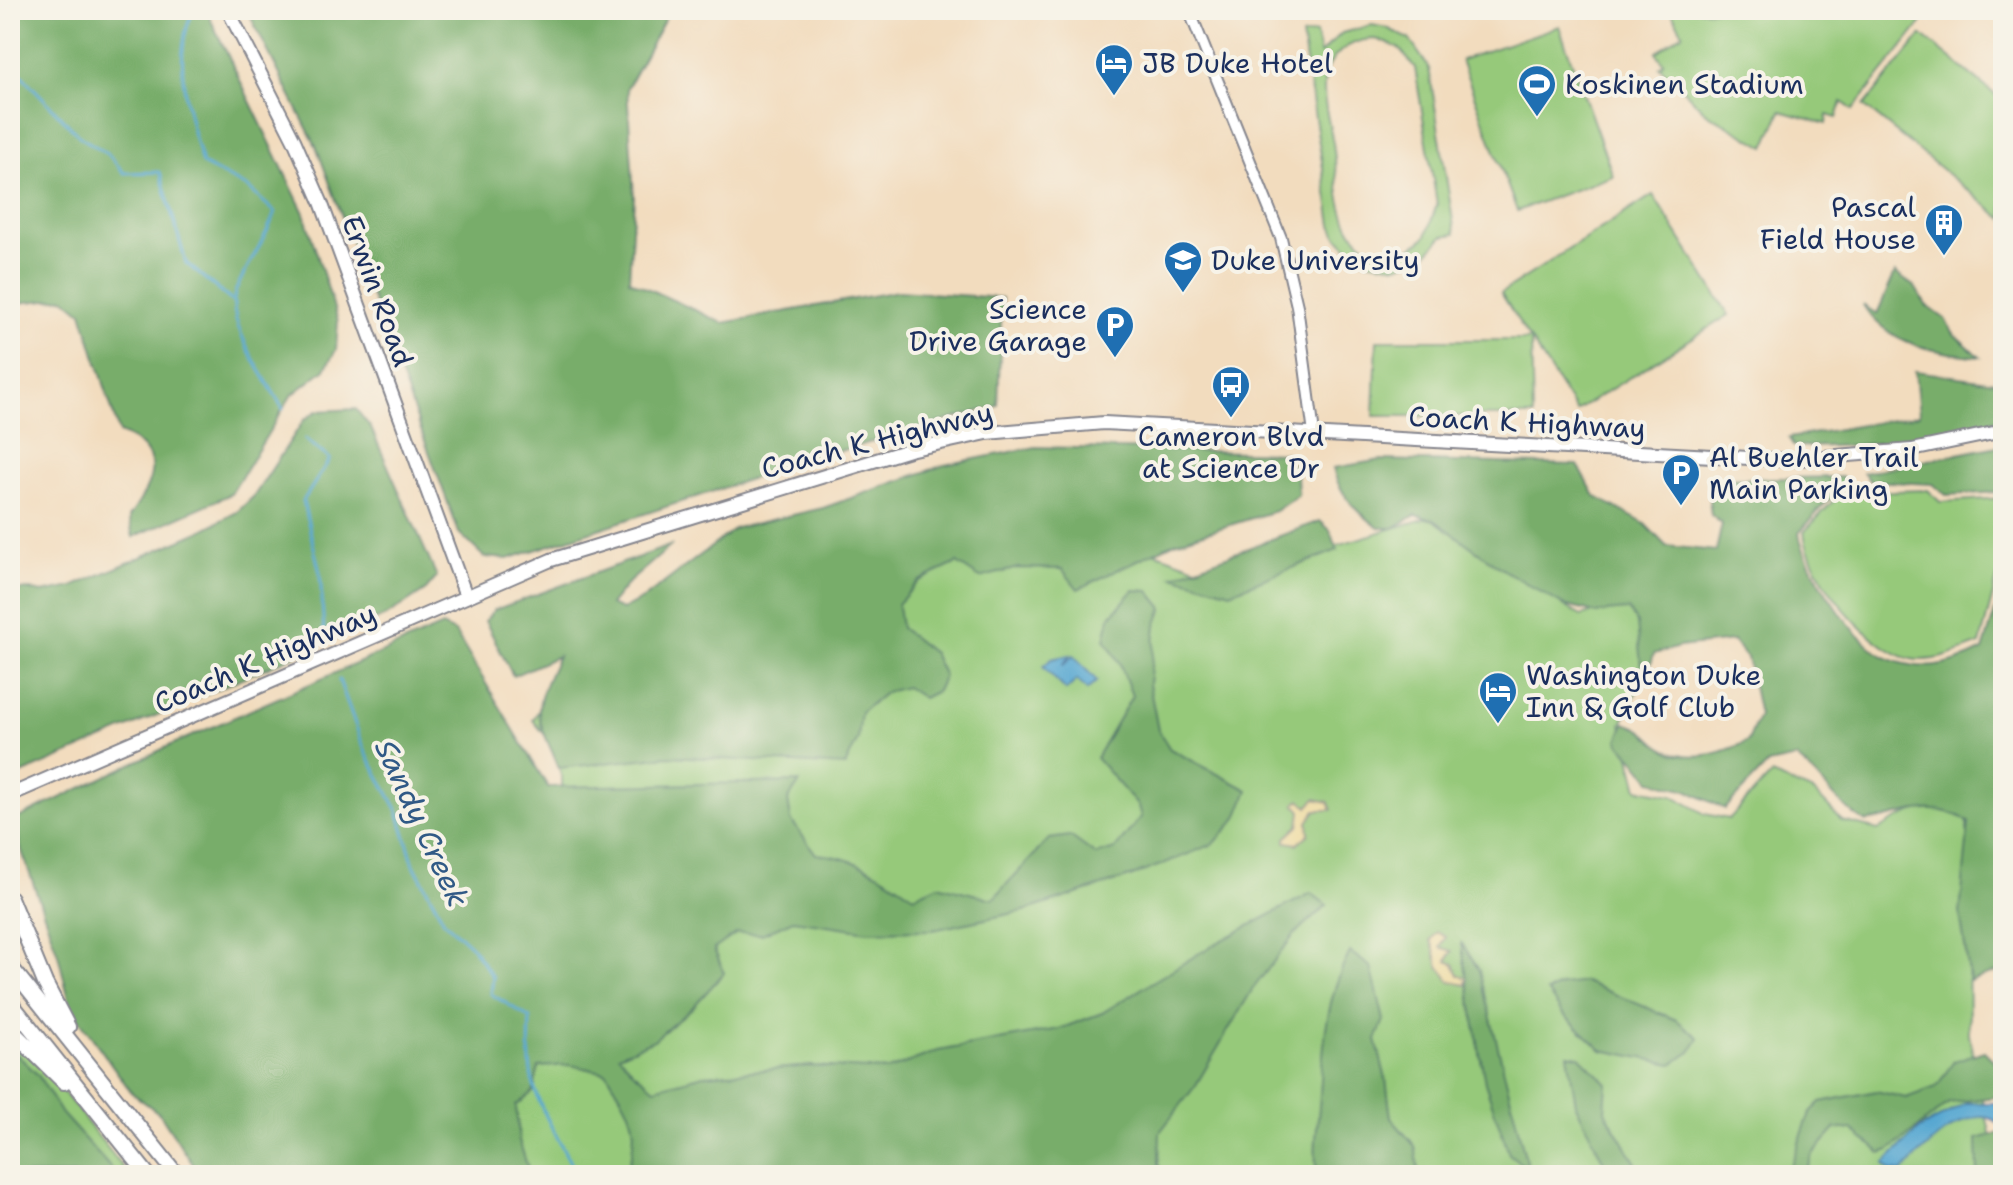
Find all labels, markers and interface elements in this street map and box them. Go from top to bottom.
hotel icon: JB Duke Hotel [1093,42,1135,97]
place label: JB Duke Hotel [1142,44,1333,82]
sports icon: Koskinen Stadium [1516,63,1558,118]
place label: Koskinen Stadium [1565,65,1804,103]
place label: Pascal Field House [1760,188,1917,258]
building icon: Pascal Field House [1923,202,1965,257]
street label: Erwin Road [333,210,423,372]
school or university icon: Duke University [1162,239,1204,294]
place label: Duke University [1211,241,1420,279]
place label: Science Drive Garage [909,290,1087,360]
parking icon: Science Drive Garage [1094,304,1136,359]
bus stop icon: Cameron Blvd at Science Dr [1210,364,1252,419]
street label: Coach K Highway [757,393,997,487]
street label: Coach K Highway [1407,397,1647,447]
place label: Cameron Blvd at Science Dr [1138,417,1324,487]
place label: Al Buehler Trail Main Parking [1709,438,1919,508]
parking icon: Al Buehler Trail Main Parking [1660,452,1702,507]
street label: Coach K Highway [148,594,382,722]
place label: Washington Duke Inn & Golf Club [1526,656,1761,726]
hotel icon: Washington Duke Inn & Golf Club [1477,670,1519,725]
water label: Sandy Creek [365,732,479,914]

